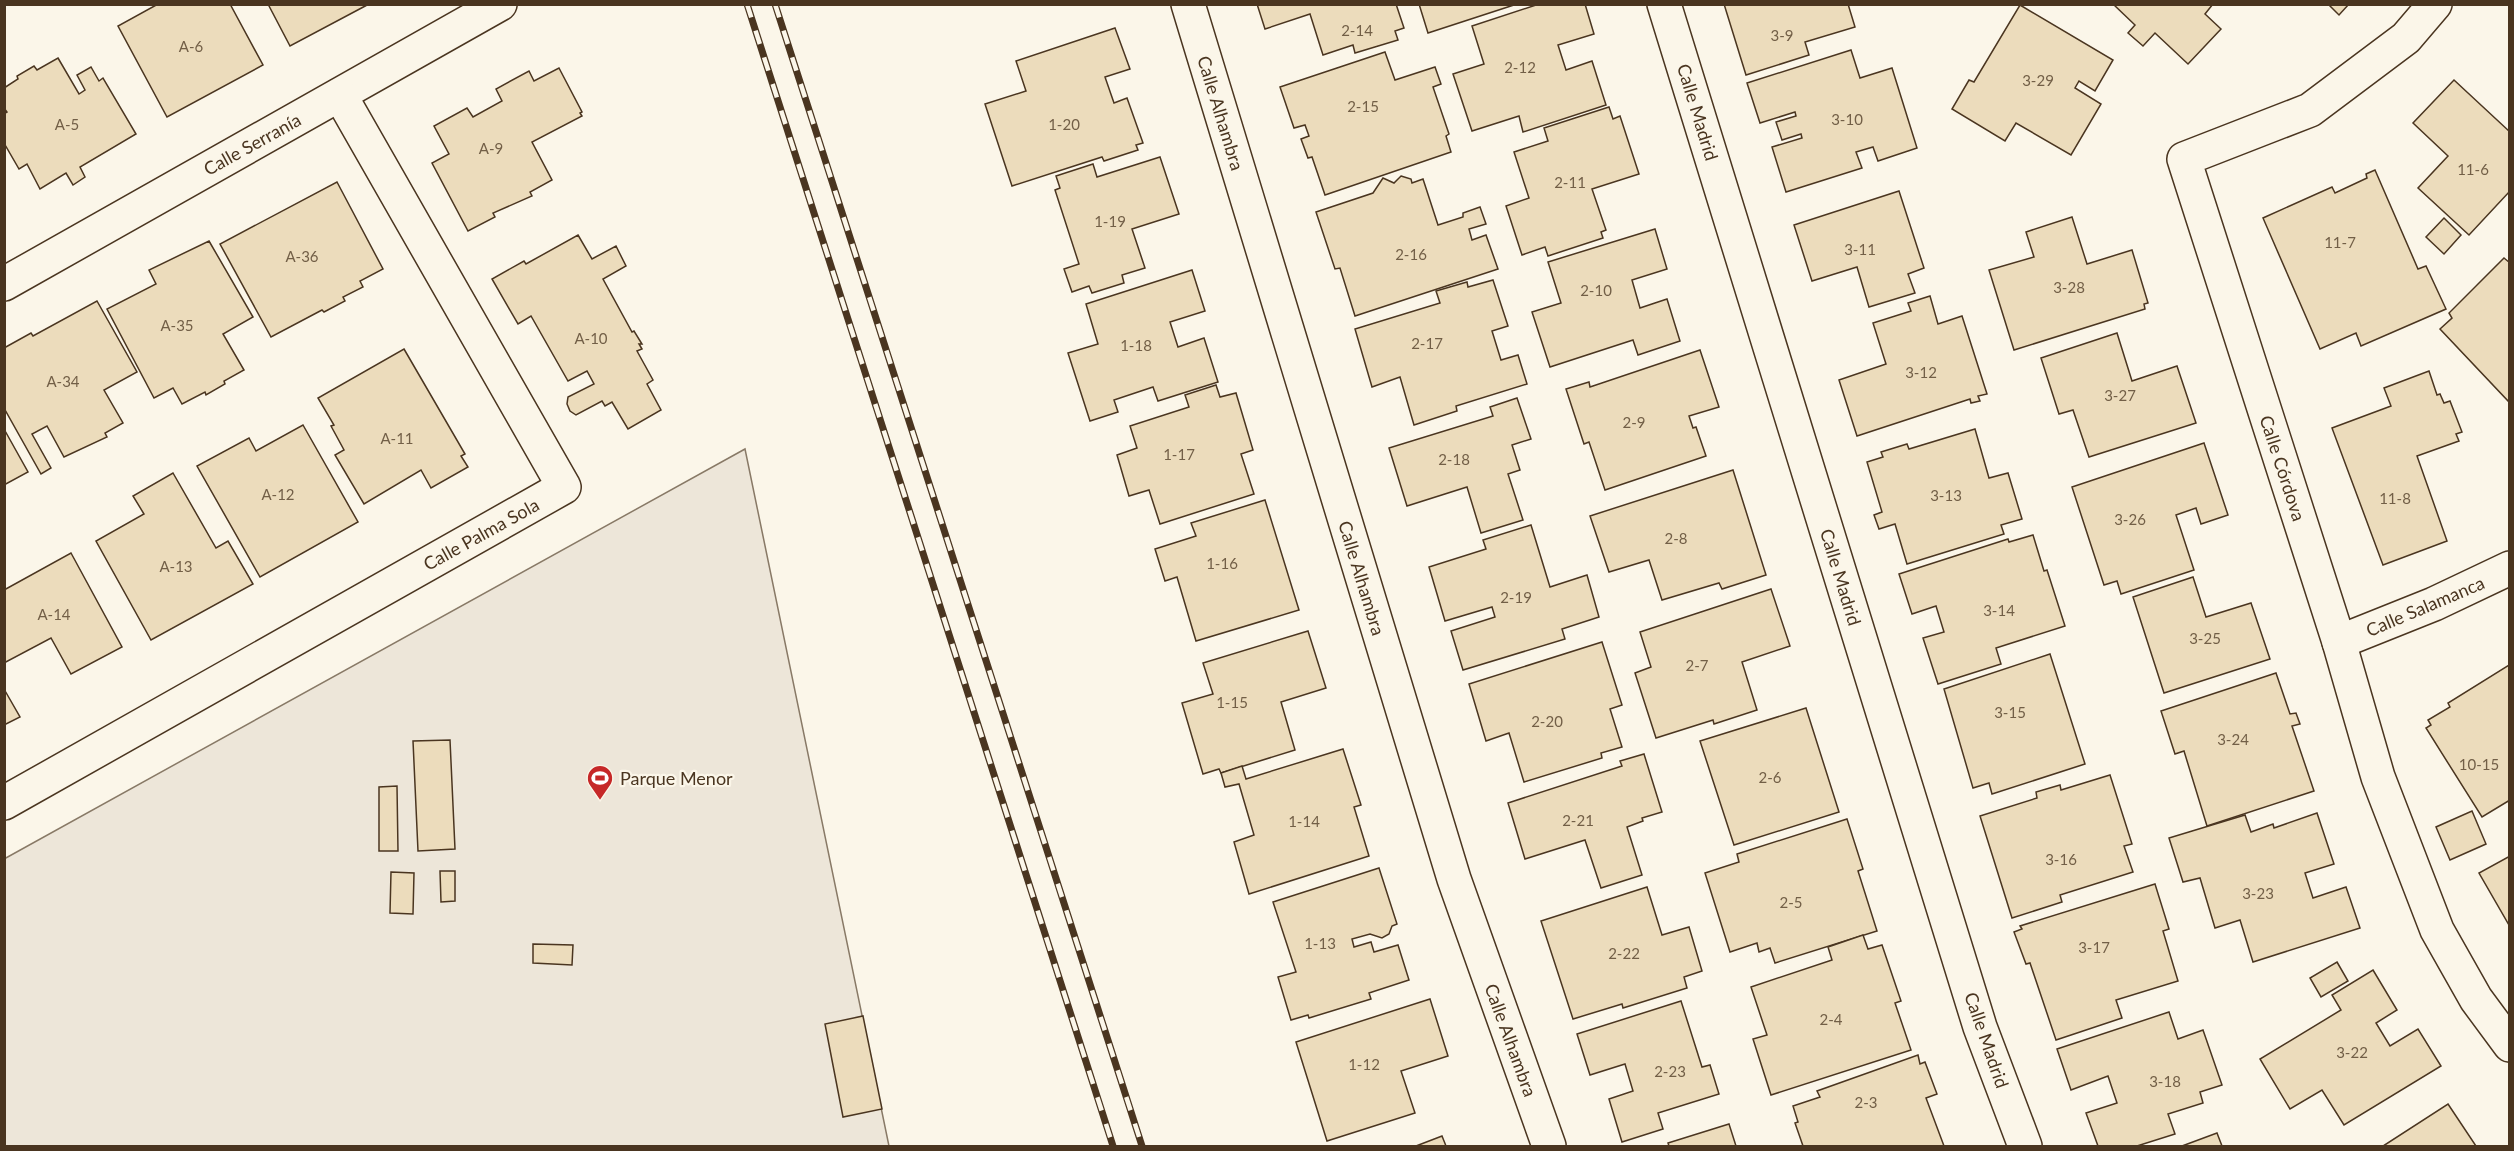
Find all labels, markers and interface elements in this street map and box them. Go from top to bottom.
house number: 2-14 [1341,21,1373,39]
house number: 3-9 [1771,26,1793,44]
house number: A-6 [179,37,204,55]
street label: Calle Alhambra [1193,53,1249,173]
house number: 2-12 [1504,58,1536,76]
street label: Calle Madrid [1673,61,1723,163]
house number: 3-29 [2022,71,2054,89]
house number: 2-15 [1347,97,1379,115]
street label: Calle Serranía [199,108,305,180]
house number: 3-10 [1831,110,1863,128]
house number: A-5 [55,115,79,133]
house number: 1-20 [1048,115,1080,133]
house number: A-9 [479,139,503,157]
house number: 11-6 [2457,160,2489,178]
house number: 2-11 [1554,173,1586,191]
house number: 1-19 [1094,212,1126,230]
house number: 11-7 [2324,233,2356,251]
house number: 3-11 [1844,240,1876,258]
house number: 2-16 [1395,245,1427,263]
house number: A-36 [285,247,319,265]
house number: 3-28 [2053,278,2085,296]
house number: 2-10 [1580,281,1612,299]
house number: A-35 [160,316,194,334]
house number: A-10 [574,329,608,347]
house number: 2-17 [1411,334,1443,352]
house number: 1-18 [1120,336,1152,354]
house number: 3-12 [1905,363,1937,381]
house number: A-34 [46,372,80,390]
house number: 3-27 [2104,386,2136,404]
street label: Calle Córdova [2256,412,2310,524]
house number: 2-9 [1623,413,1645,431]
house number: A-11 [380,429,414,447]
house number: 1-17 [1163,445,1195,463]
house number: 2-18 [1438,450,1470,468]
house number: A-12 [261,485,295,503]
house number: 3-13 [1930,486,1962,504]
house number: 11-8 [2379,489,2411,507]
street label: Calle Palma Sola [419,493,543,575]
house number: 3-26 [2114,510,2146,528]
street label: Calle Alhambra [1334,518,1390,638]
street label: Calle Madrid [1816,526,1866,628]
house number: 2-8 [1665,529,1687,547]
house number: 1-16 [1206,554,1238,572]
house number: A-13 [159,557,193,575]
street label: Calle Salamanca [2362,571,2488,641]
house number: 2-19 [1500,588,1532,606]
house number: 3-14 [1983,601,2015,619]
house number: A-14 [37,605,71,623]
house number: 3-25 [2189,629,2221,647]
house number: 2-7 [1686,656,1709,674]
house number: 1-15 [1216,693,1248,711]
house number: 3-15 [1994,703,2026,721]
house number: 2-20 [1531,712,1563,730]
house number: 3-24 [2217,730,2249,748]
house number: 10-15 [2459,755,2499,773]
sports icon: Parque Menor [585,763,615,801]
place label: Parque Menor [620,767,733,789]
house number: 2-6 [1759,768,1782,786]
house number: 2-21 [1562,811,1594,829]
house number: 1-14 [1288,812,1320,830]
house number: 3-16 [2045,850,2077,868]
house number: 3-23 [2242,884,2274,902]
house number: 2-5 [1780,893,1802,911]
house number: 1-13 [1304,934,1336,952]
house number: 3-17 [2078,938,2110,956]
house number: 2-22 [1608,944,1640,962]
street label: Calle Alhambra [1480,981,1542,1099]
street label: Calle Madrid [1960,989,2014,1091]
house number: 2-4 [1820,1010,1843,1028]
house number: 3-22 [2336,1043,2368,1061]
house number: 1-12 [1348,1055,1380,1073]
house number: 2-23 [1654,1062,1686,1080]
house number: 3-18 [2149,1072,2181,1090]
house number: 2-3 [1855,1093,1877,1111]

